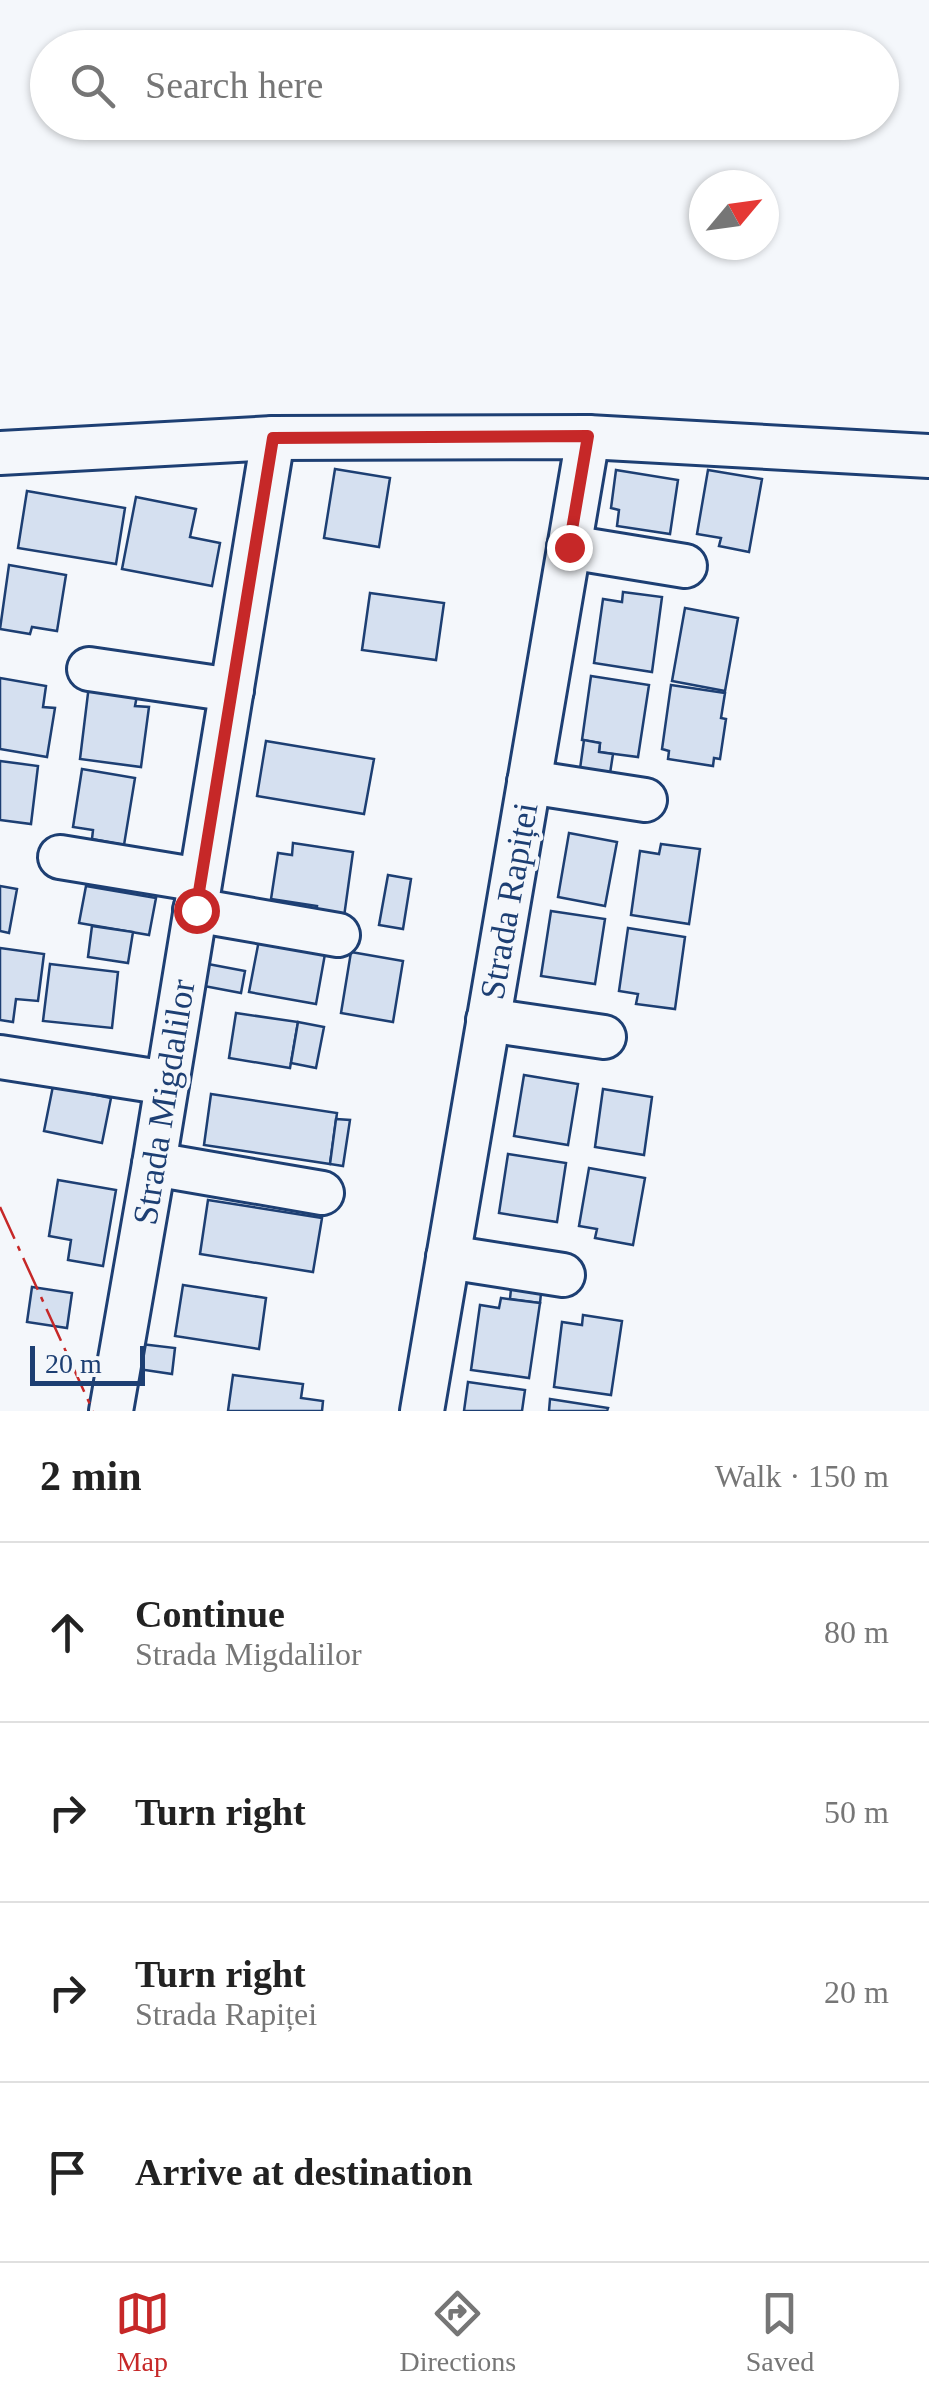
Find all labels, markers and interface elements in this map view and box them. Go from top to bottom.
search box [30,30,899,140]
icon: search [65,58,120,113]
text: Search here [145,64,323,106]
north arrow [689,170,779,260]
route end [547,525,593,571]
street label: Strada Rapiței [472,799,546,1003]
route start [174,888,220,934]
street label: Strada Migdalilor [125,976,203,1227]
scale bar [30,1341,145,1386]
text: 20 m [45,1348,102,1379]
text: 2 min [40,1453,142,1499]
text: Walk · 150 m [715,1458,889,1494]
text: Continue [135,1593,285,1635]
icon: ahead [40,1605,95,1660]
text: 80 m [824,1614,889,1650]
text: Strada Migdalilor [135,1636,362,1672]
icon: right [40,1785,95,1840]
text: Turn right [135,1791,306,1833]
text: 50 m [824,1794,889,1830]
text: Turn right [135,1953,306,1995]
icon: right [40,1965,95,2020]
text: 20 m [824,1974,889,2010]
text: Strada Rapiței [135,1996,317,2032]
icon: arrive [40,2145,95,2200]
text: Arrive at destination [135,2151,473,2193]
tab: Map [115,2286,170,2378]
tab: Directions [399,2286,516,2378]
tab: Saved [746,2286,814,2378]

